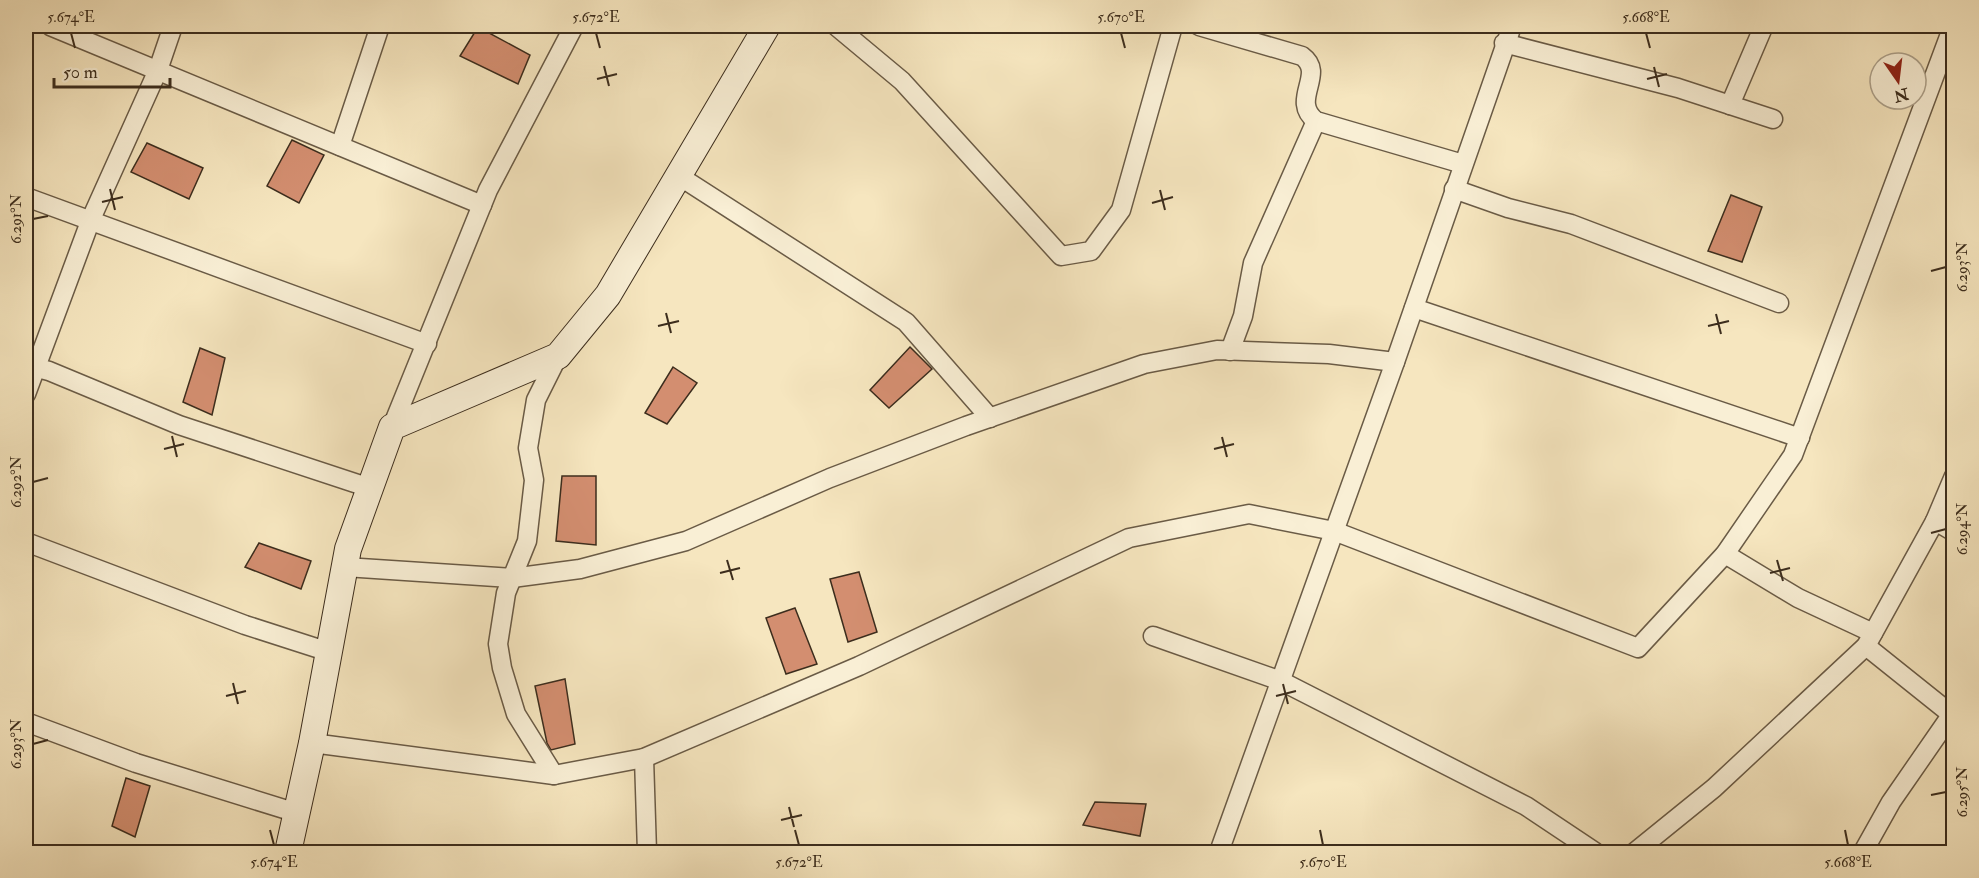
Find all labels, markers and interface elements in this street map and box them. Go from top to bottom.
text: 5.674°E [47,8,95,27]
text: 5.672°E [572,8,620,27]
text: 5.670°E [1097,8,1145,27]
text: 5.668°E [1622,8,1670,27]
scale bar [54,51,170,89]
north arrow [1868,51,1928,111]
text: 50 m [63,61,98,84]
text: N [1891,83,1912,106]
text: 6.291°N [7,194,26,244]
text: 6.293°N [1953,241,1972,292]
text: 6.292°N [7,455,26,508]
text: 6.294°N [1953,502,1972,555]
text: 6.293°N [7,718,26,769]
text: 6.295°N [1953,766,1972,818]
text: 5.674°E [250,853,298,872]
text: 5.672°E [775,853,823,872]
text: 5.670°E [1299,853,1347,872]
text: 5.668°E [1824,853,1872,872]

